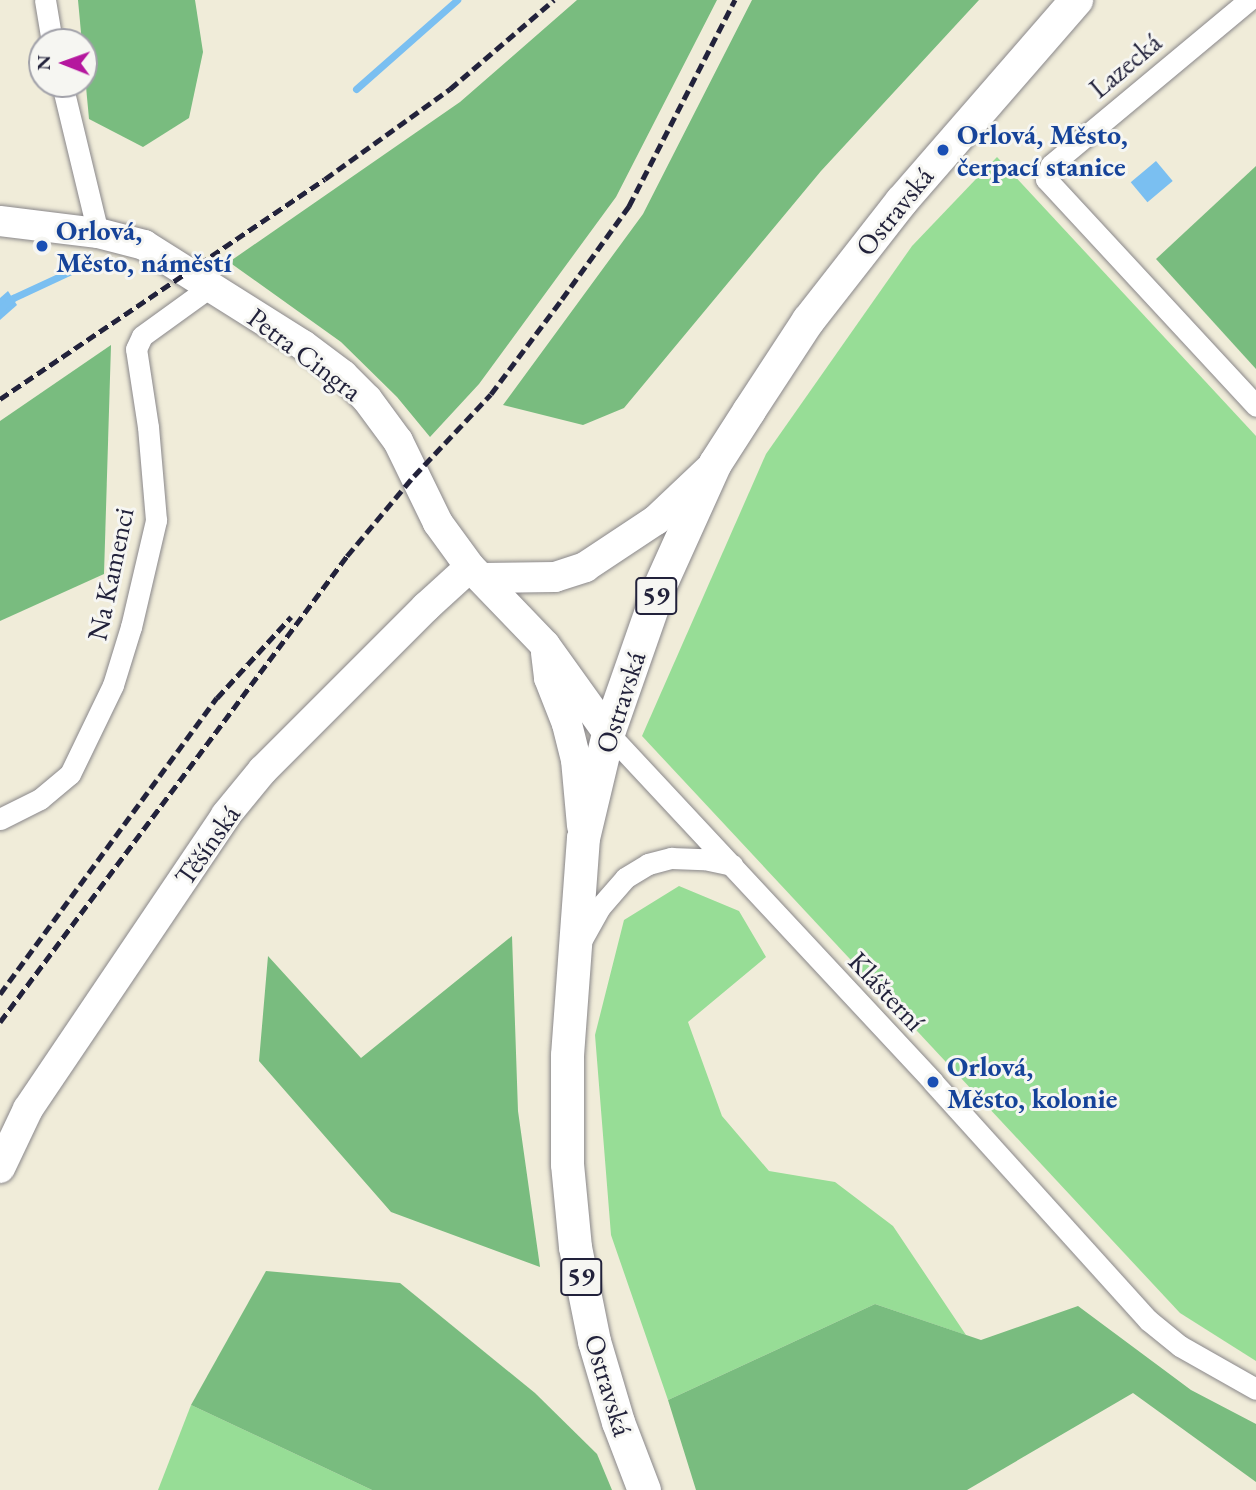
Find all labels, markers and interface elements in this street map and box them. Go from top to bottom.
street label: Lazecká [1082,25,1168,105]
north arrow [28,28,98,98]
text: N [31,55,56,71]
place label: Orlová, Město, čerpací stanice [957,117,1128,183]
marker: Orlová, Město, čerpací stanice [935,142,951,158]
street label: Ostravská [848,160,940,262]
place label: Orlová, Město, náměstí [56,213,232,279]
marker: Orlová, Město, náměstí [34,238,50,254]
street label: Petra Cingra [241,300,369,408]
street label: Na Kamenci [80,505,140,643]
road number: 59 [635,574,677,618]
street label: Ostravská [588,647,652,757]
street label: Těšínská [167,798,247,892]
street label: Klášterní [842,944,932,1038]
place label: Orlová, Město, kolonie [947,1049,1117,1115]
marker: Orlová, Město, kolonie [925,1074,941,1090]
road number: 59 [560,1254,602,1300]
street label: Ostravská [578,1330,640,1440]

